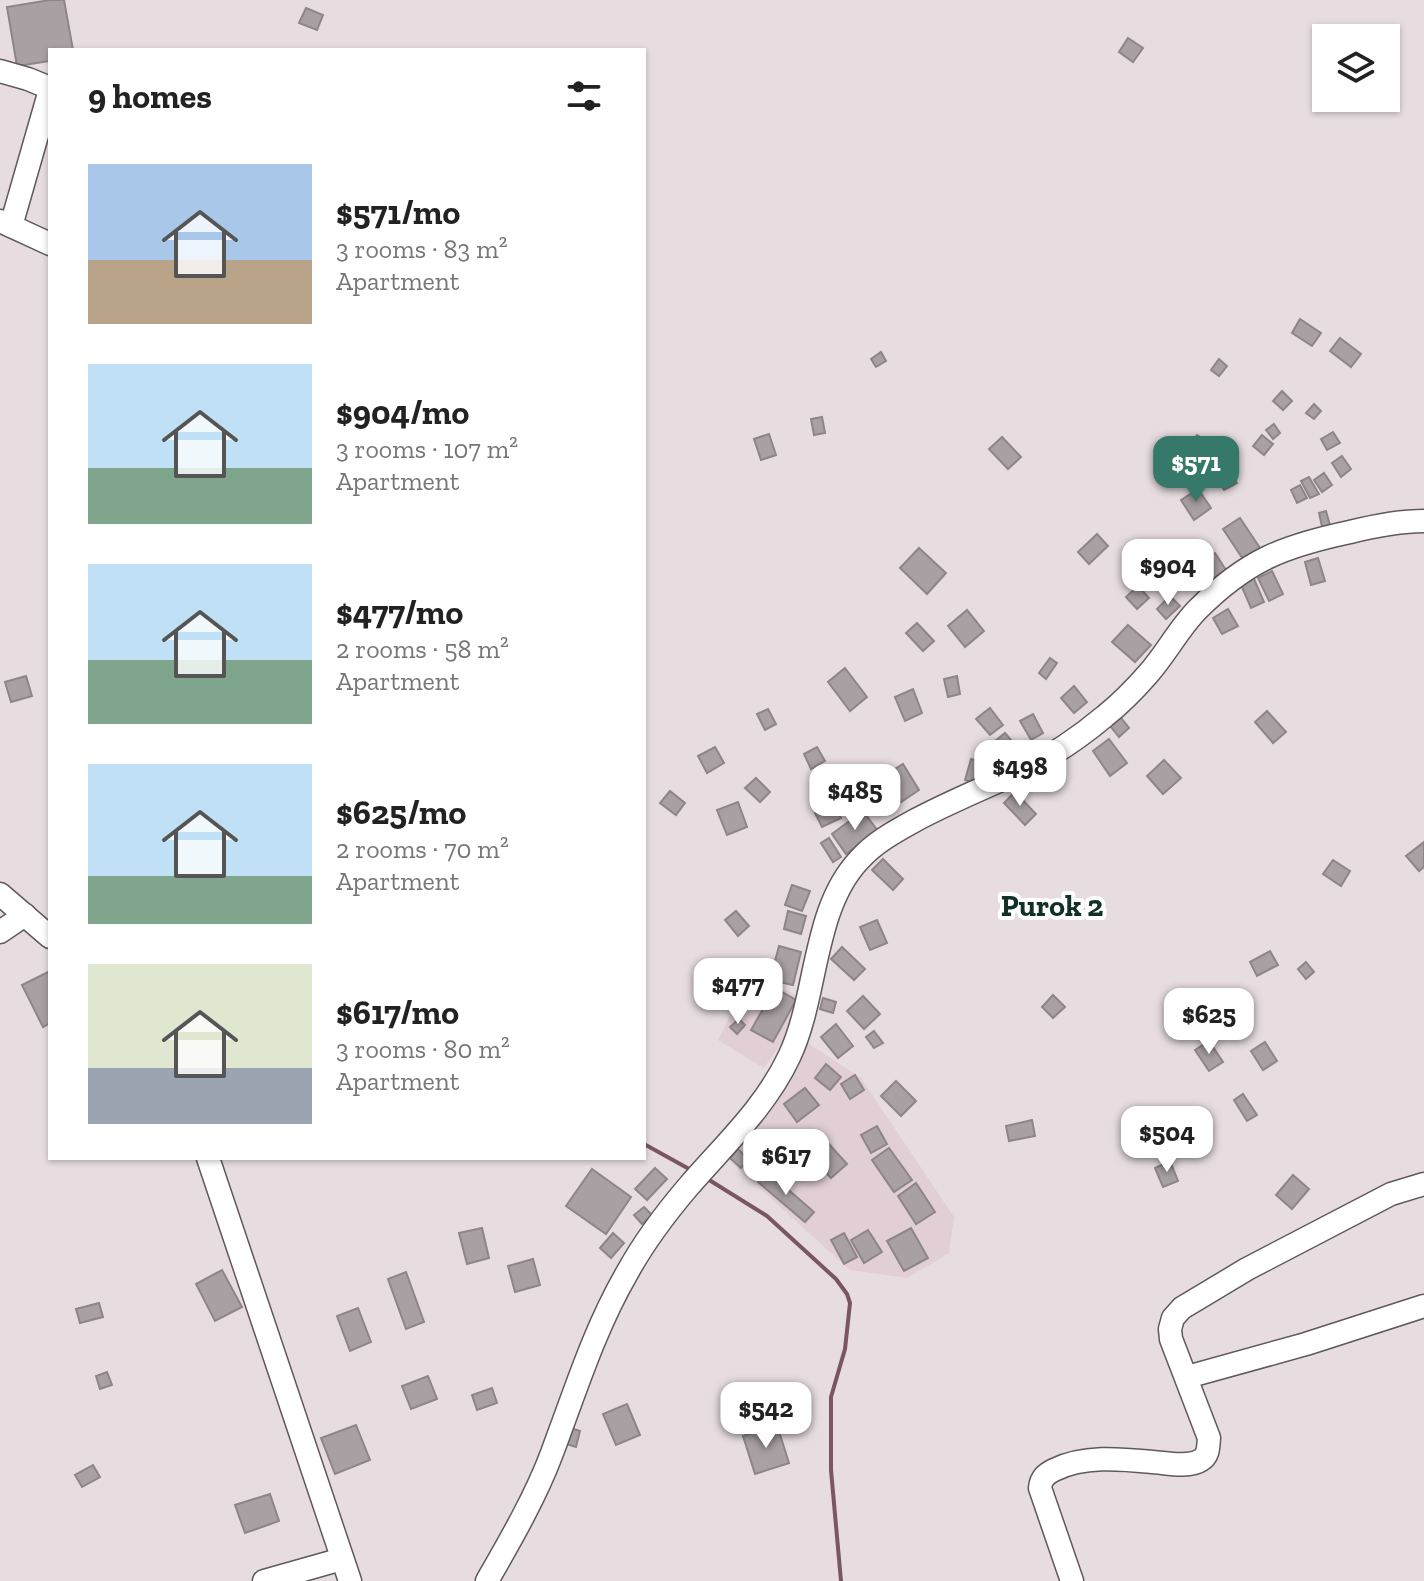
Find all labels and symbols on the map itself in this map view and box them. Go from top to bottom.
pin: $571 [1149,436,1243,504]
pin: $904 [1121,539,1215,607]
pin: $498 [973,740,1067,808]
pin: $485 [808,764,902,832]
district label: Purok 2 [1001,888,1103,924]
pin: $477 [691,958,785,1026]
pin: $625 [1162,988,1256,1056]
pin: $504 [1120,1106,1214,1174]
pin: $617 [739,1129,833,1197]
pin: $542 [719,1382,813,1450]

